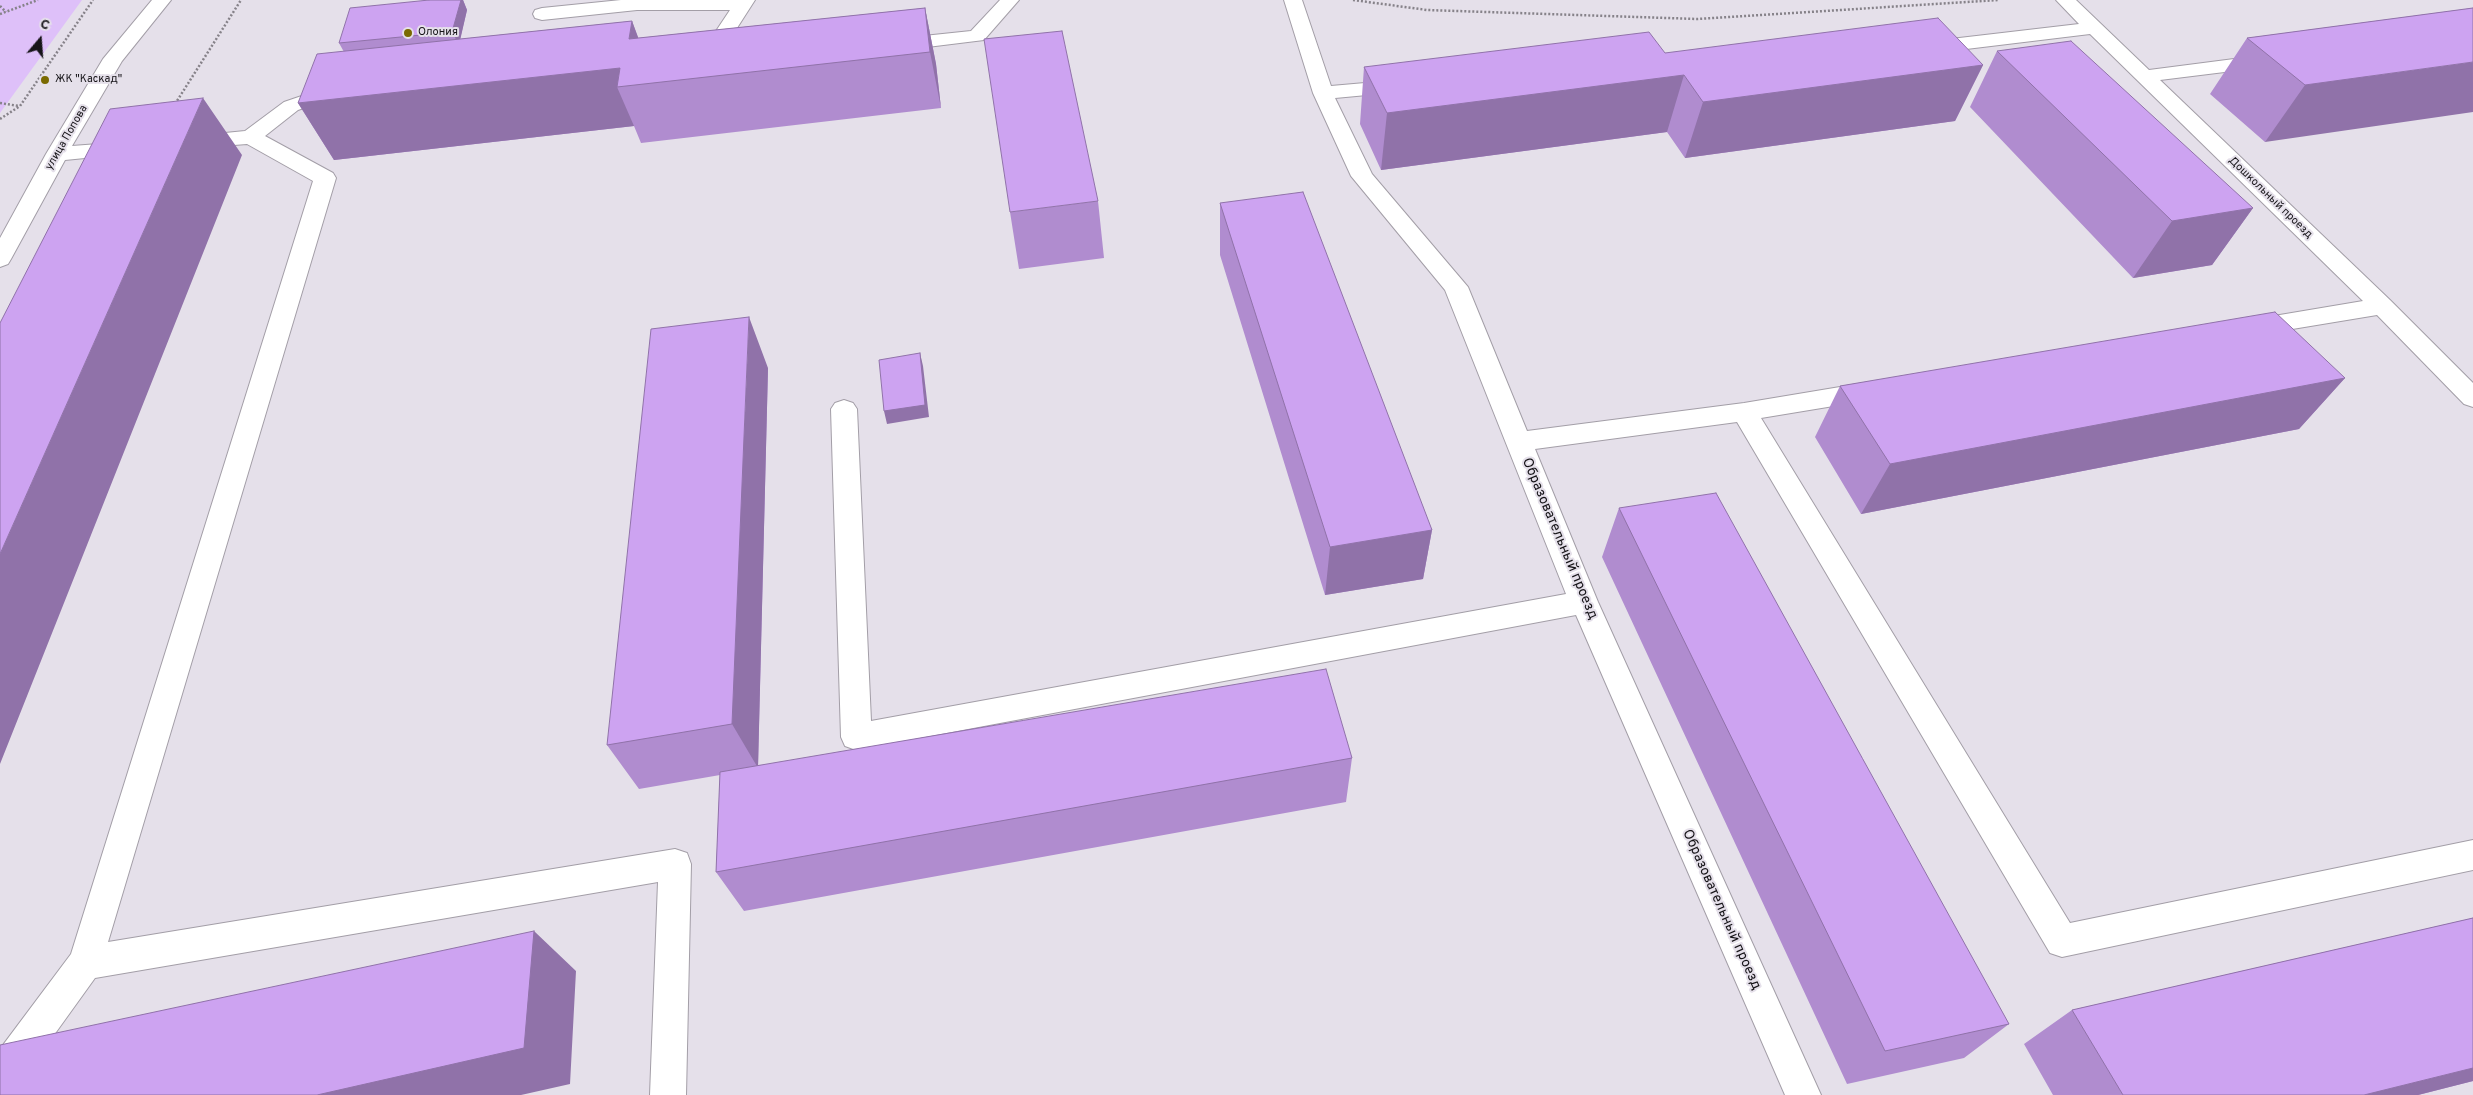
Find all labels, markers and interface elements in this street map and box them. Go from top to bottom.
north arrow [15,15,65,65]
text: С [38,16,52,35]
place label: Олония [418,26,458,40]
marker: Олония [402,27,414,39]
place label: ЖК "Каскад" [55,73,122,87]
marker: ЖК "Каскад" [39,74,51,86]
street label: улица Попова [43,103,91,173]
street label: Дошкольный проезд [2225,154,2315,242]
street label: Образовательный проезд [1517,456,1601,622]
street label: Образовательный проезд [1678,827,1764,993]

